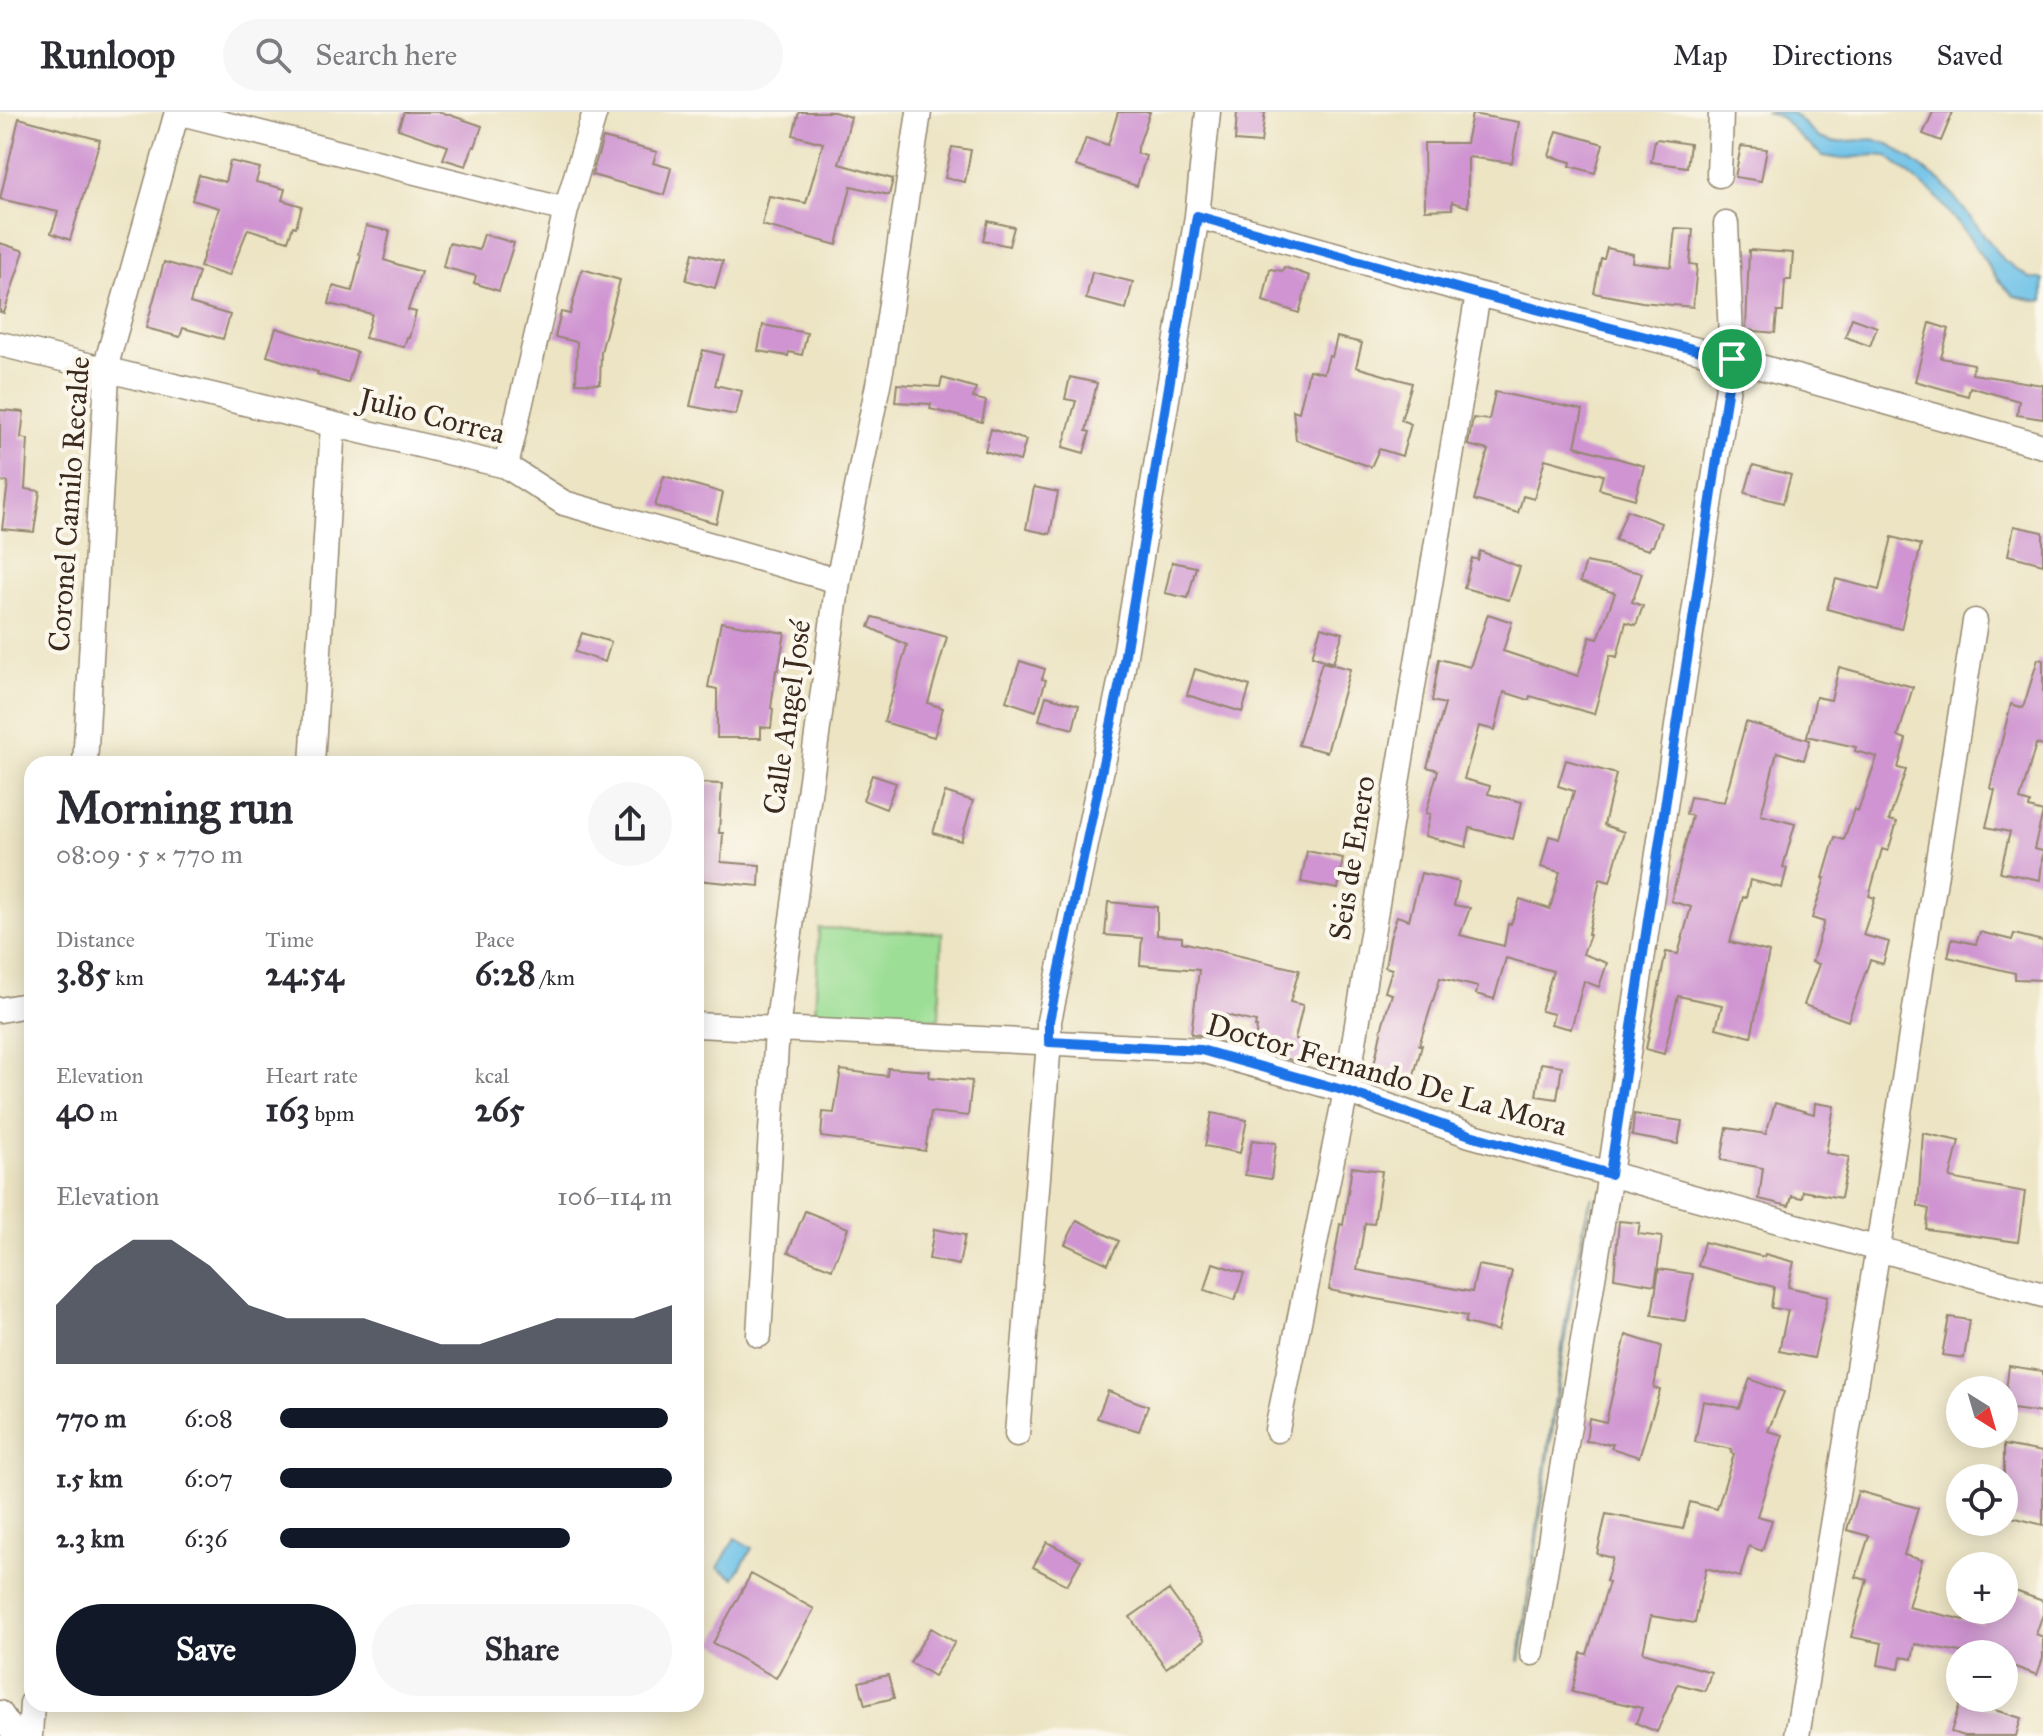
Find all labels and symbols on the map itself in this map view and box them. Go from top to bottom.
pin [1698,325,1766,393]
street label: Coronel Camilo Recalde [41,355,97,653]
street label: Julio Correa [353,380,509,452]
street label: Calle Angel José [756,617,819,817]
street label: Seis de Enero [1321,773,1383,943]
street label: Doctor Fernando De La Mora [1202,1006,1572,1144]
north arrow [1946,1376,2018,1448]

